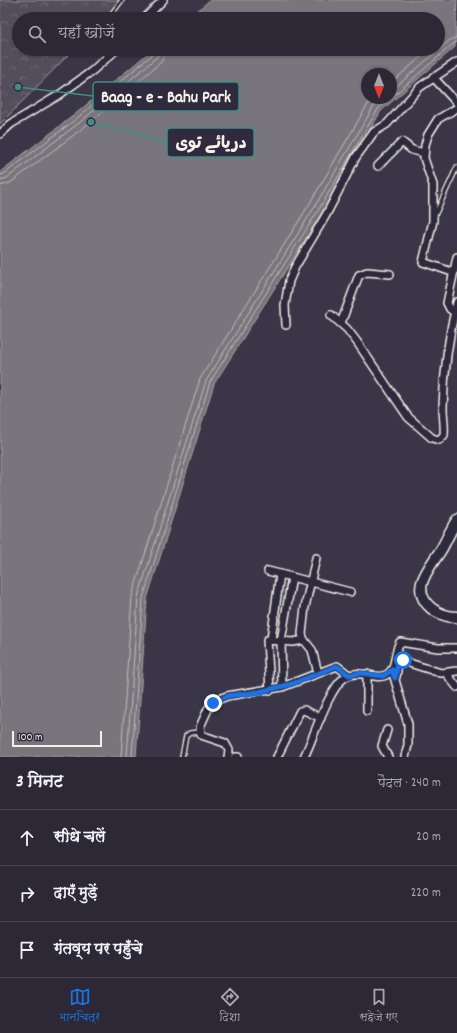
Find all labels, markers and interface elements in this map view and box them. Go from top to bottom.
search box [12,12,445,56]
icon: search [26,23,48,45]
text: यहाँ खोजें [58,23,115,45]
north arrow [361,68,397,104]
callout: Baag - e - Bahu Park [93,82,239,111]
text: Baag - e - Bahu Park [101,87,231,111]
callout: دریائے توی [167,128,254,157]
text: دریائے توی [175,133,247,157]
route start [394,651,412,669]
route end [204,694,222,712]
scale bar [12,729,102,748]
text: 100 m [18,730,42,746]
text: 3 मिनट [16,771,63,795]
text: पैदल · 240 m [378,774,441,793]
icon: ahead [16,827,38,849]
text: सीधे चलें [54,827,105,849]
text: 20 m [416,828,441,847]
icon: right [16,883,38,905]
text: दाएँ मुड़ें [54,883,97,905]
text: 220 m [411,884,441,903]
icon: arrive [16,939,38,961]
text: गंतव्य पर पहुँचे [54,939,143,961]
tab: मानचित्र [59,986,100,1026]
tab: दिशा [219,986,241,1026]
tab: सहेजे गए [360,986,398,1026]

